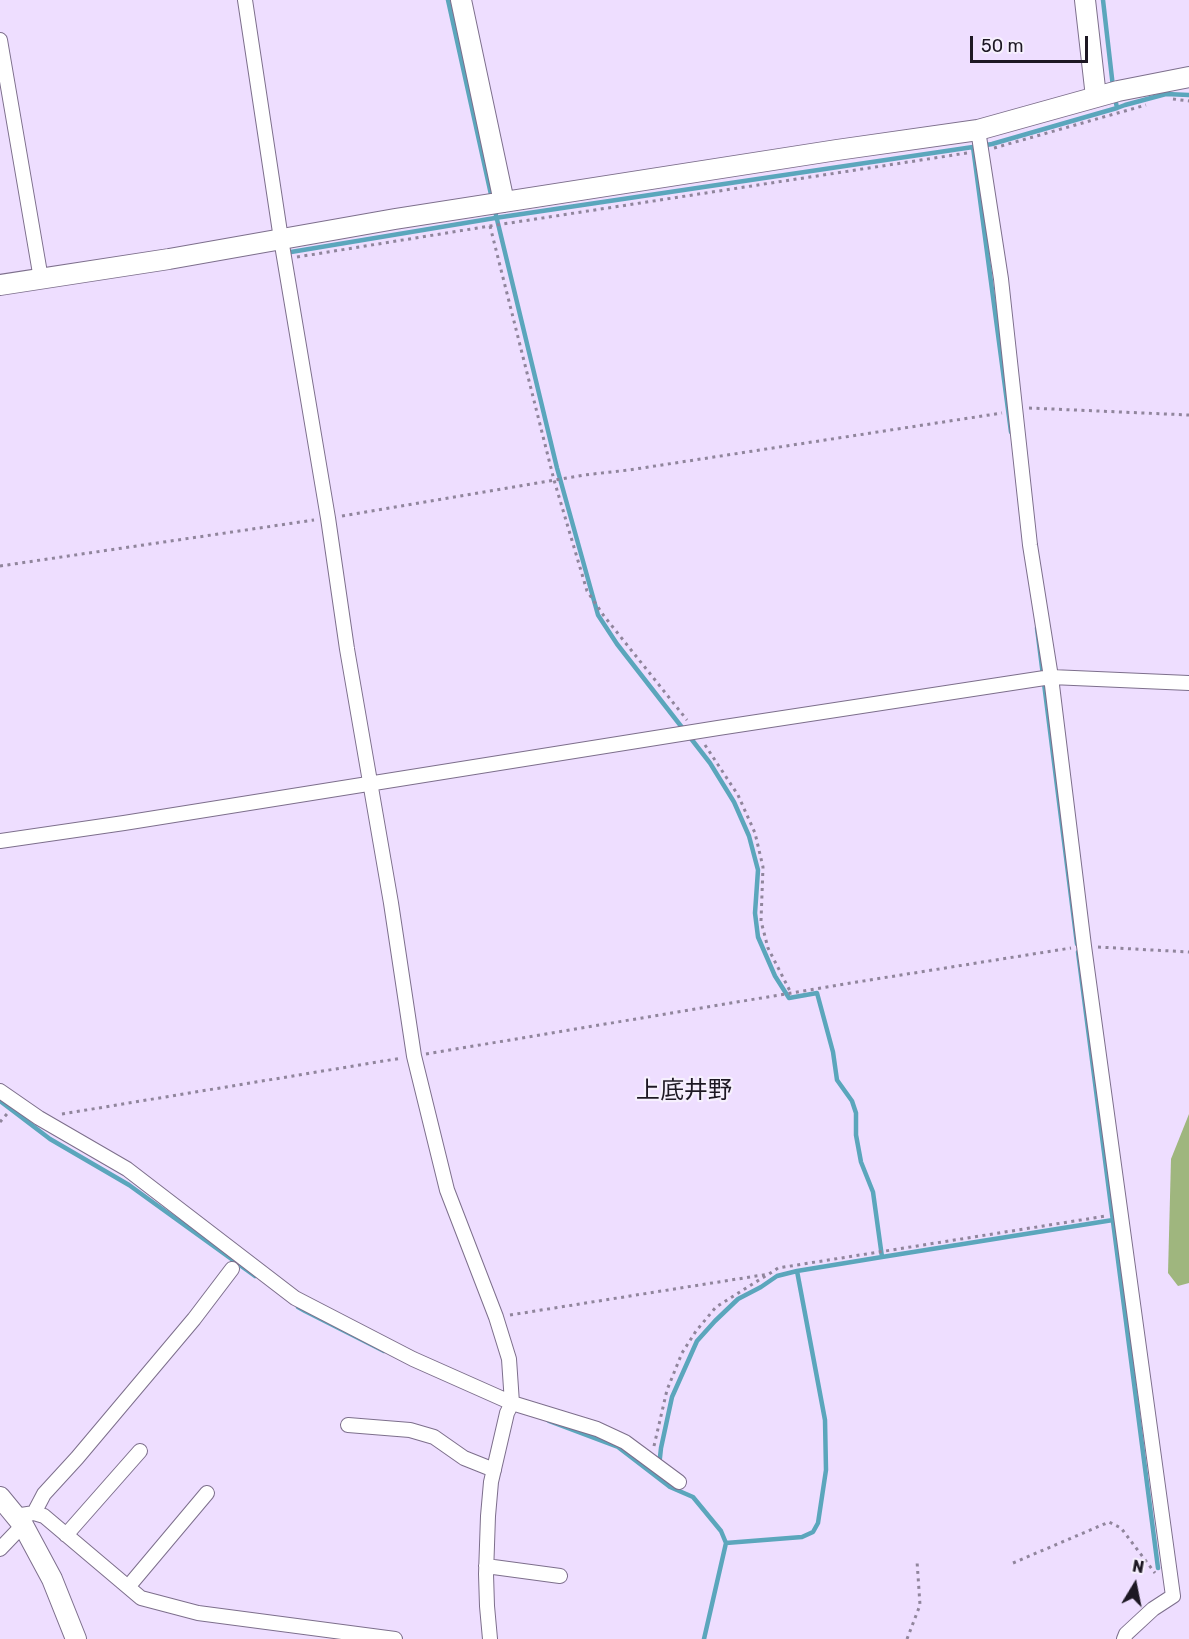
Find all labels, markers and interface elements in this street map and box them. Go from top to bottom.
scale bar [973,24,1092,62]
text: 50 m [981,35,1024,57]
district label: 上底井野 [636,1077,732,1105]
north arrow [1105,1555,1165,1615]
text: N [1131,1556,1146,1577]

